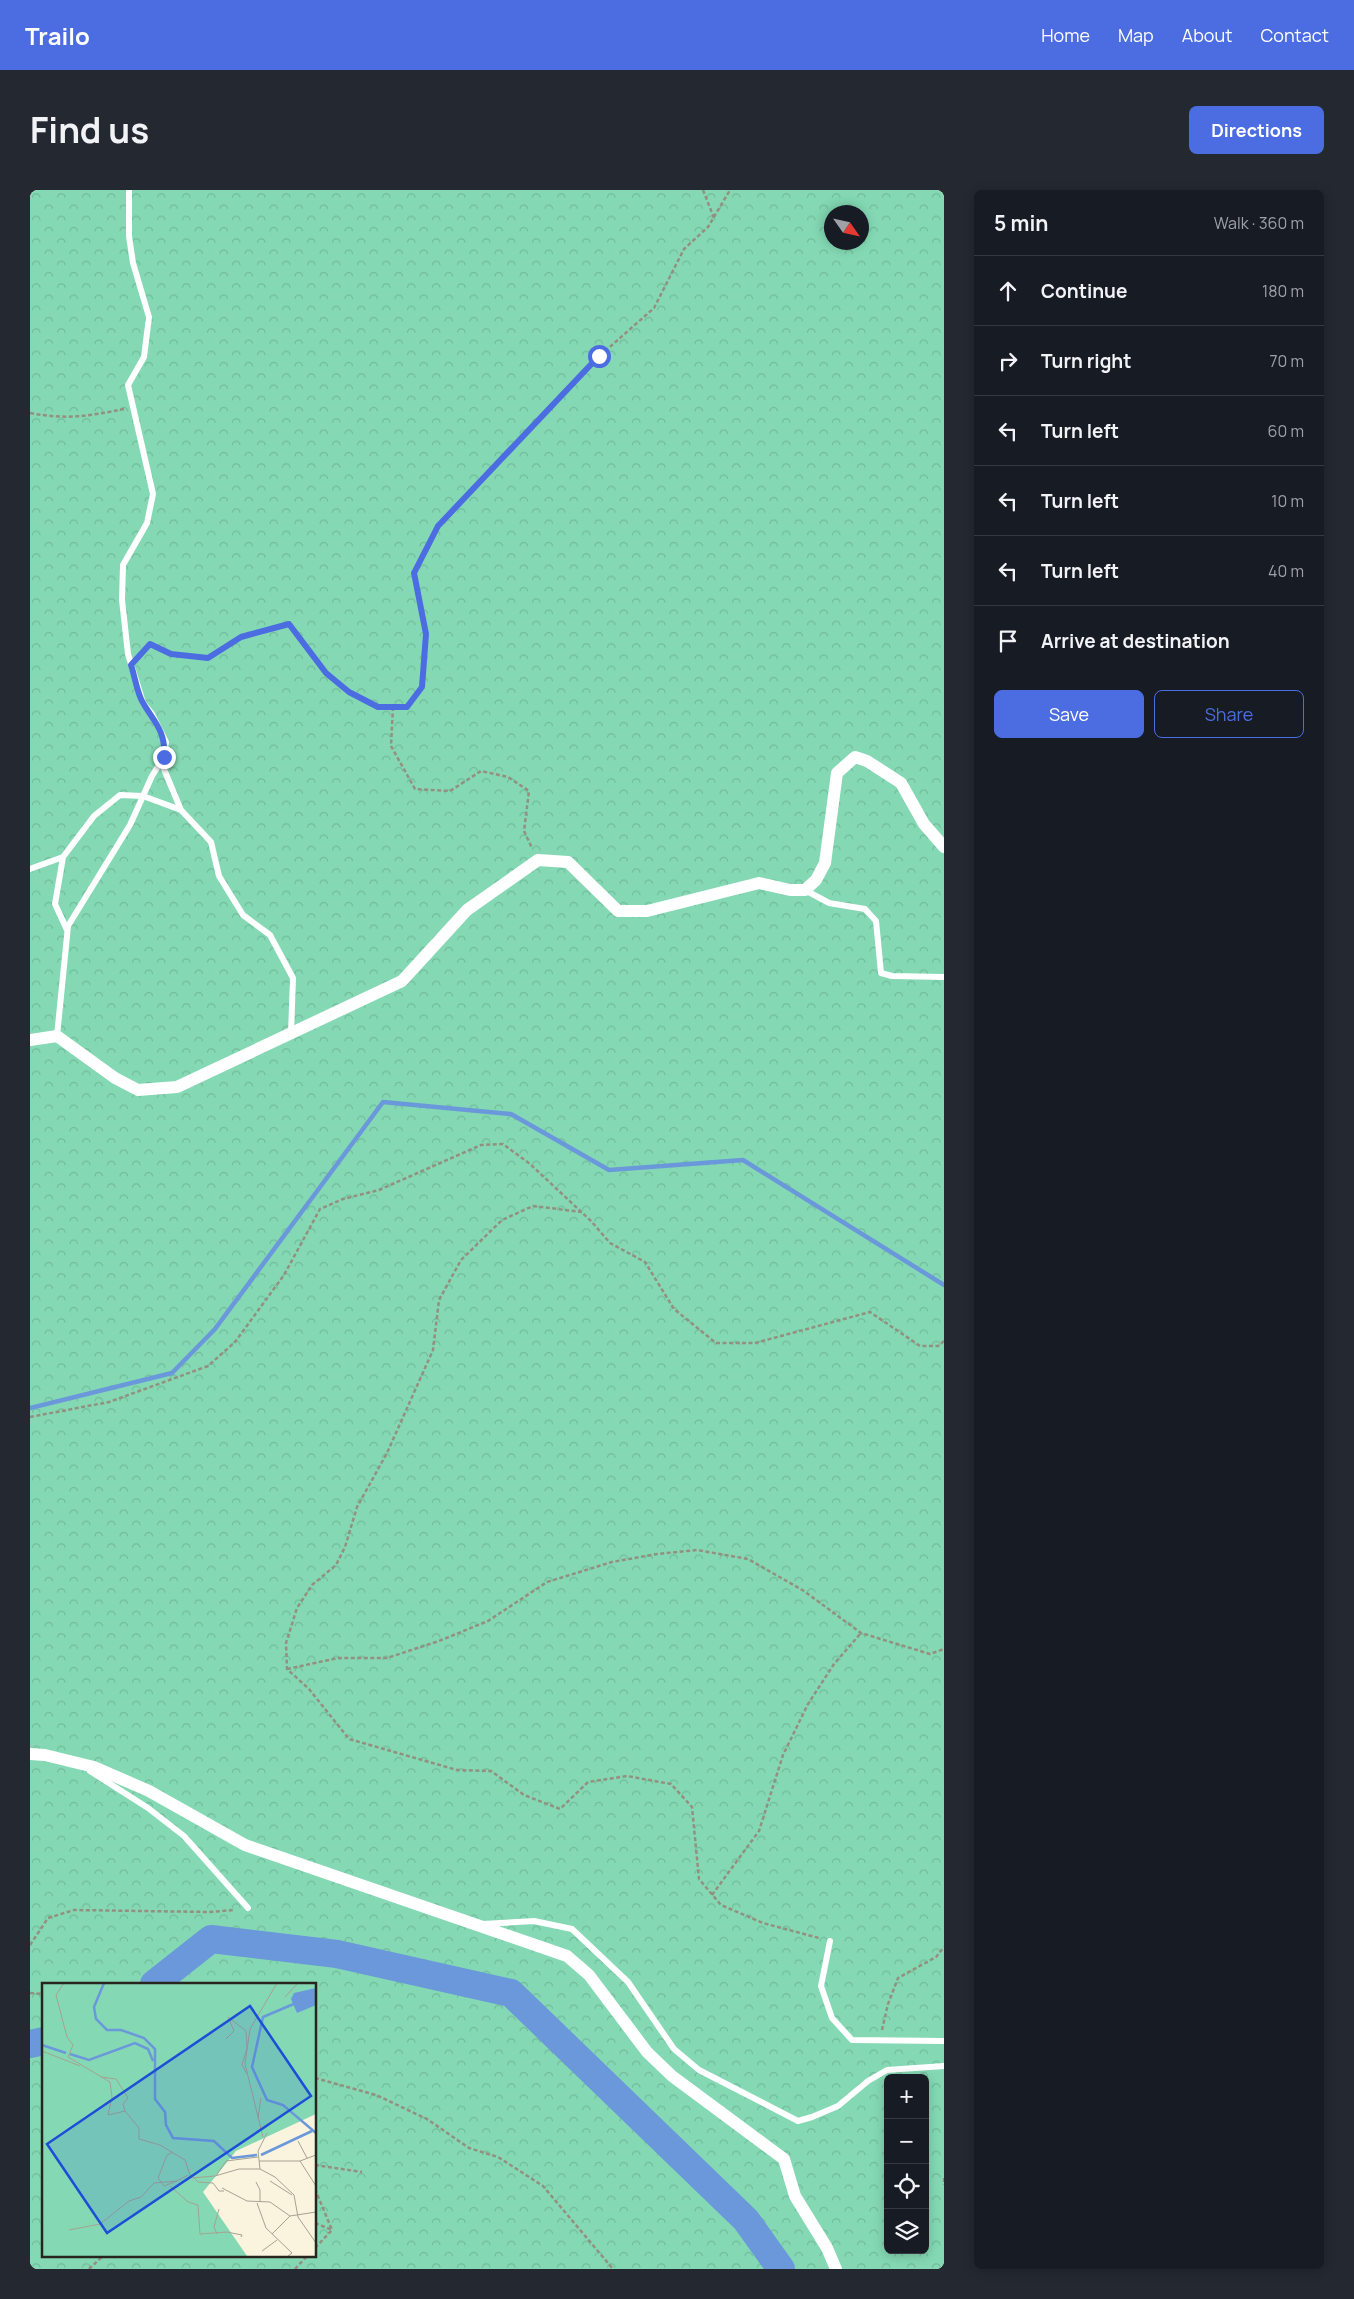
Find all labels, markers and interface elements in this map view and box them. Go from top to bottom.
text: Trailo [25,19,90,52]
text: Home [1041,23,1090,47]
text: Map [1118,23,1154,47]
text: About [1182,23,1232,47]
text: Contact [1260,23,1329,47]
text: Find us [30,106,149,154]
button: Directions [1189,106,1324,154]
north arrow [824,205,869,250]
text: 5 min [994,209,1048,237]
text: Walk · 360 m [1214,212,1304,234]
icon: ahead [994,277,1022,305]
text: Continue [1041,278,1127,304]
text: 180 m [1262,280,1304,302]
route start [588,345,611,368]
icon: right [994,347,1022,375]
text: Turn right [1041,348,1131,374]
text: 70 m [1269,350,1304,372]
icon: left [994,417,1022,445]
text: Turn left [1041,418,1119,444]
text: 60 m [1268,420,1304,442]
icon: left [994,487,1022,515]
text: Turn left [1041,488,1119,514]
text: 10 m [1271,490,1304,512]
icon: left [994,557,1022,585]
text: Turn left [1041,558,1119,584]
text: 40 m [1268,560,1304,582]
icon: arrive [994,627,1022,655]
text: Arrive at destination [1041,628,1230,654]
button: Save [994,690,1144,738]
button: Share [1154,690,1304,738]
route end [153,746,176,769]
inset map [42,1983,316,2256]
map controls [884,2074,929,2254]
button: + [884,2074,929,2119]
button: − [884,2119,929,2164]
button: locate [884,2164,929,2209]
button: layers [884,2209,929,2254]

